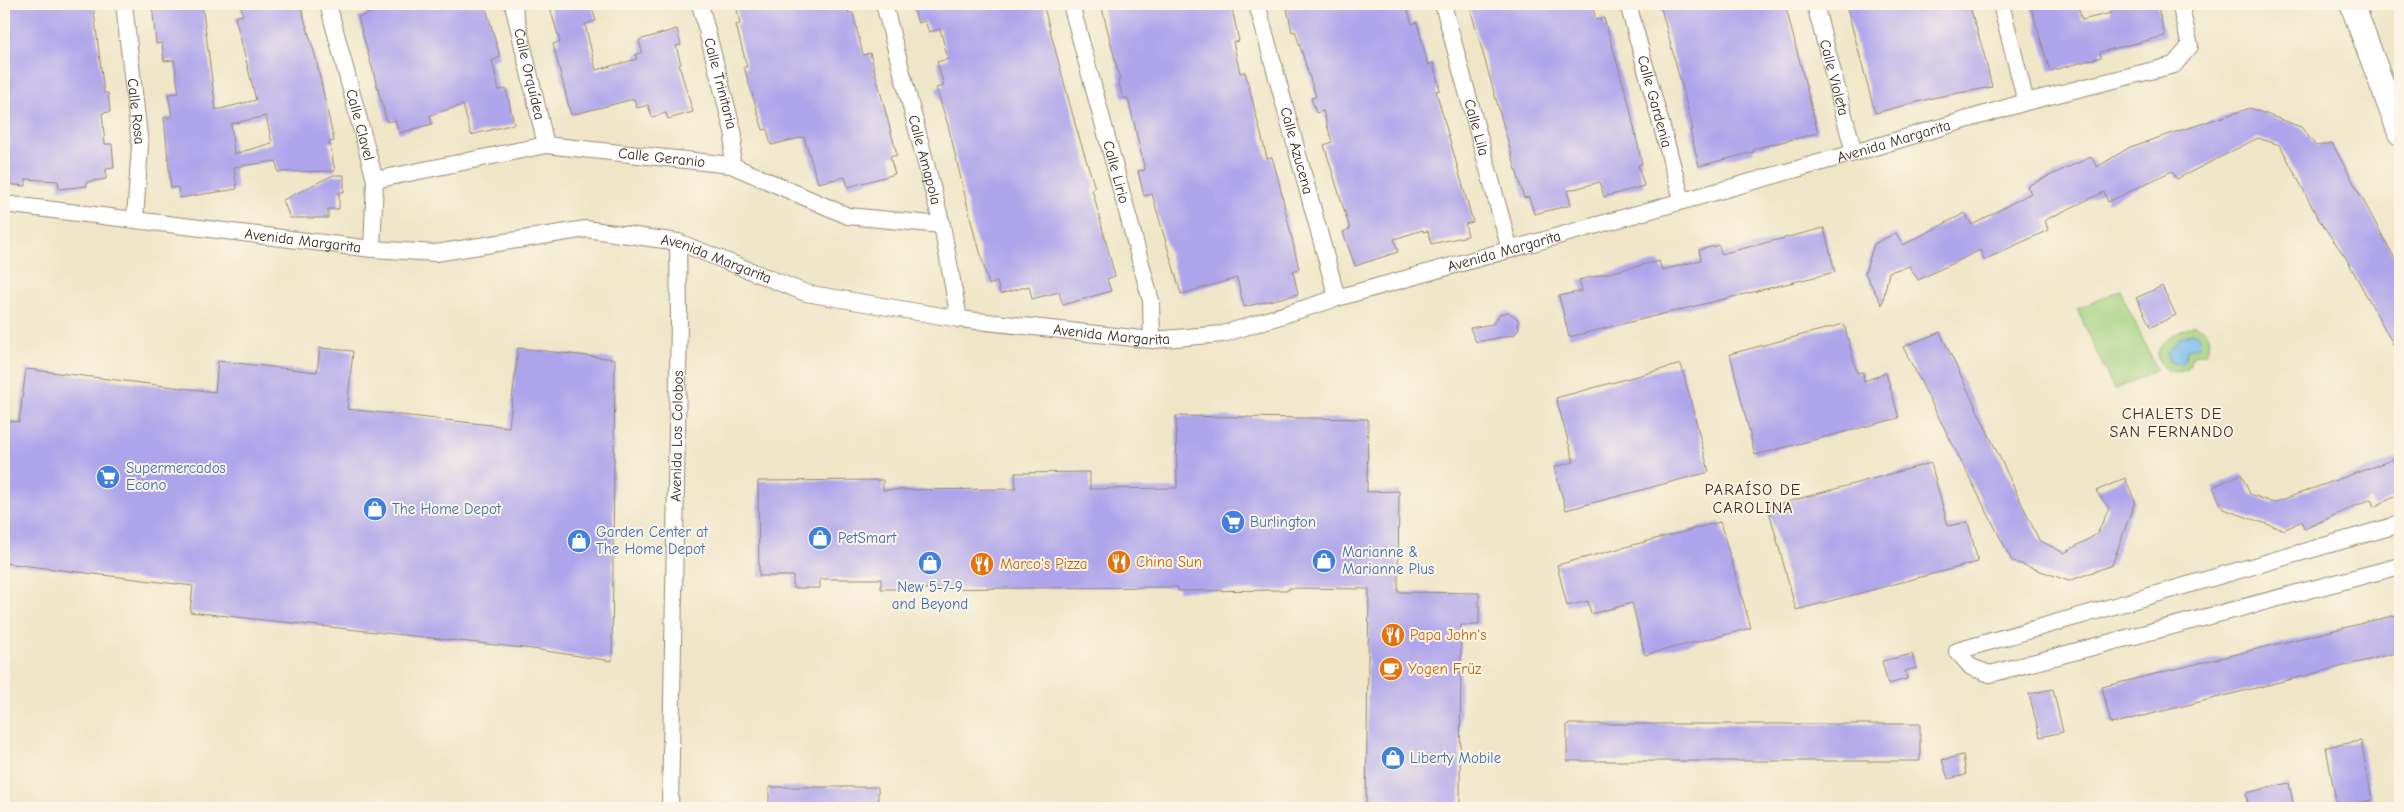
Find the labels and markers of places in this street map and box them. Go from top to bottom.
place label: Supermercados Econo [126,459,226,494]
supermarket icon: Supermercados Econo [95,464,121,490]
shop icon: The Home Depot [362,496,388,522]
place label: The Home Depot [392,500,502,518]
supermarket icon: Burlington [1220,509,1246,535]
place label: Burlington [1250,513,1316,531]
place label: Garden Center at The Home Depot [596,523,709,558]
shop icon: PetSmart [807,525,833,551]
shop icon: Garden Center at The Home Depot [566,528,592,554]
place label: PetSmart [838,529,897,547]
place label: Marianne & Marianne Plus [1342,543,1434,578]
shop icon: Marianne & Marianne Plus [1311,548,1337,574]
restaurant icon: China Sun [1106,549,1132,575]
shop icon: New 5-7-9 and Beyond [917,550,943,576]
restaurant icon: Marco's Pizza [969,551,995,577]
place label: China Sun [1136,553,1202,571]
place label: Marco's Pizza [1000,555,1087,573]
place label: New 5-7-9 and Beyond [892,578,968,613]
restaurant icon: Papa John's [1380,622,1406,648]
place label: Papa John's [1410,626,1487,644]
cafe icon: Yogen Früz [1378,656,1404,682]
place label: Yogen Früz [1408,660,1482,678]
shop icon: Liberty Mobile [1380,745,1406,771]
place label: Liberty Mobile [1410,749,1502,767]

